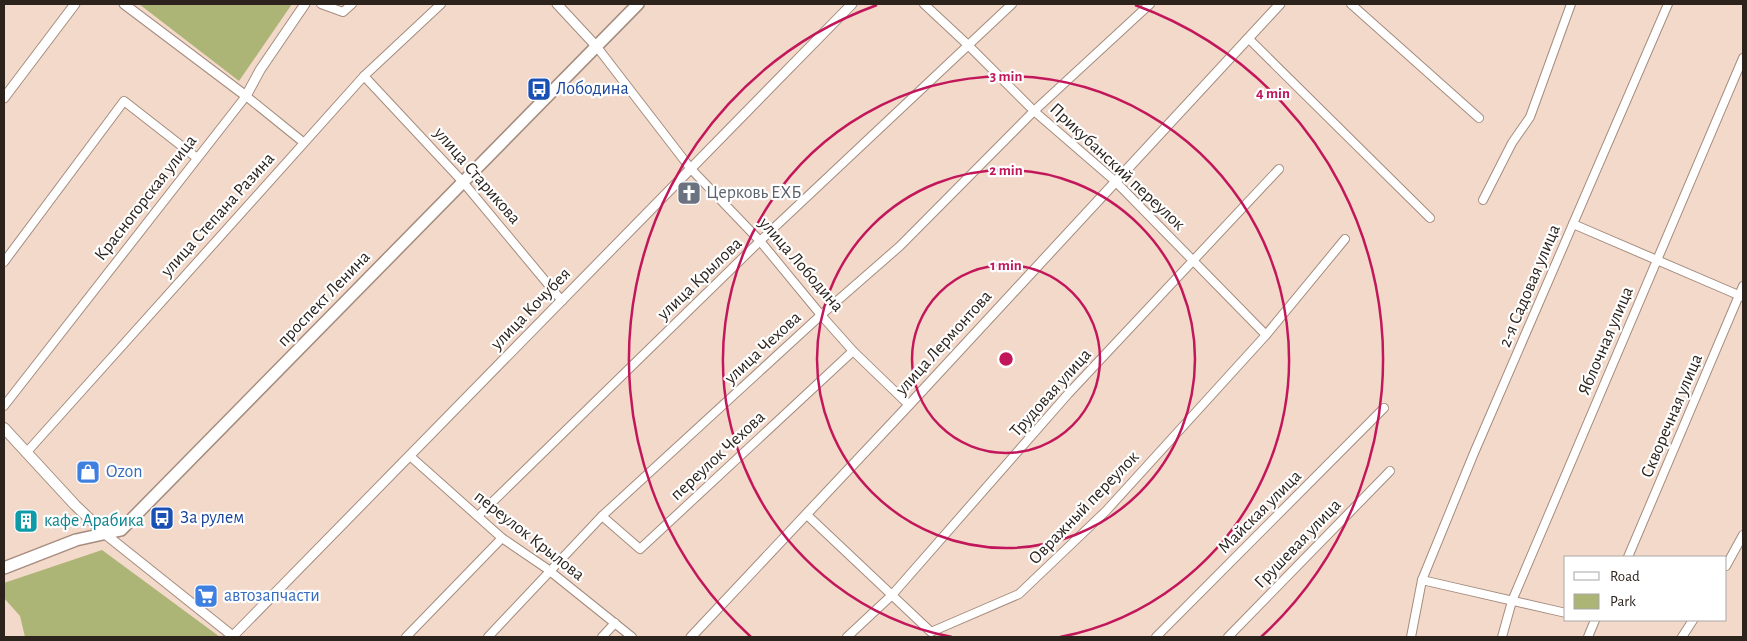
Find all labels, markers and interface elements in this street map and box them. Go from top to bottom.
text: 3 min [990,69,1022,84]
bus stop icon: Лободина [526,76,552,102]
place label: Лободина [556,79,629,98]
text: 4 min [1256,86,1290,101]
street label: Прикубанский переулок [1046,99,1189,235]
street label: улица Старикова [430,123,524,228]
street label: Красногорская улица [92,132,200,264]
street label: улица Степана Разина [157,150,278,281]
text: 2 min [989,163,1023,178]
church icon: Церковь ЕХБ [676,180,702,206]
place label: Церковь ЕХБ [706,184,802,202]
street label: улица Лободина [755,213,847,316]
street label: 2-я Садовая улица [1496,222,1564,350]
street label: улица Крылова [654,234,746,324]
street label: проспект Ленина [274,248,374,350]
text: 1 min [990,258,1022,273]
street label: улица Кочубея [486,264,574,354]
street label: Яблочная улица [1574,284,1637,398]
street label: улица Лермонтова [892,287,995,399]
street label: улица Чехова [721,308,805,388]
street label: Трудовая улица [1007,345,1095,441]
centre of rings [997,350,1015,368]
street label: Скворечная улица [1638,351,1706,481]
street label: переулок Чехова [667,408,769,504]
street label: Овражный переулок [1025,447,1143,568]
shop icon: Ozon [75,459,101,485]
place label: Ozon [106,463,143,481]
street label: Майская улица [1215,467,1305,557]
street label: переулок Крылова [471,488,587,584]
street label: Грушевая улица [1251,496,1345,592]
bus stop icon: За рулем [149,505,175,531]
building icon: кафе Арабика [13,508,39,534]
place label: За рулем [180,509,244,527]
place label: кафе Арабика [44,511,144,530]
legend [1564,556,1727,621]
text: Road [1610,569,1640,584]
supermarket icon: автозапчасти [193,583,219,609]
place label: автозапчасти [224,587,320,605]
text: Park [1610,594,1636,609]

